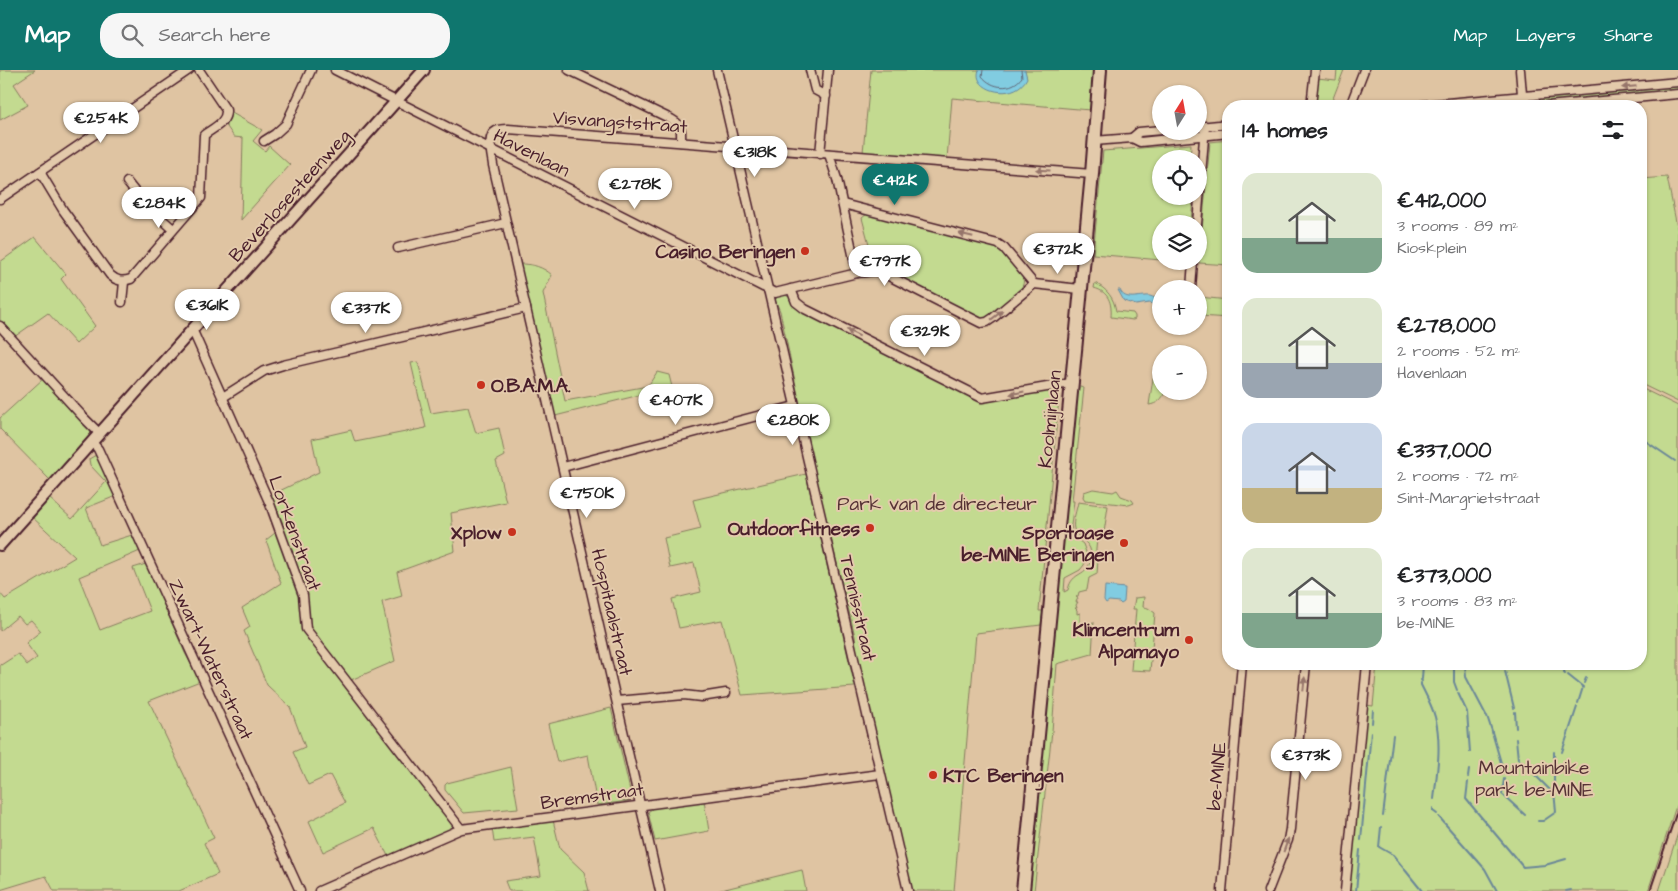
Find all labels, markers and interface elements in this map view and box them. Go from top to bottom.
search box [100,13,450,58]
text: Map [25,18,70,52]
icon: search [118,21,146,49]
text: Search here [158,22,271,49]
text: Map [1453,23,1487,48]
text: Layers [1515,23,1576,48]
text: Share [1604,23,1653,48]
one-way arrow [1621,83,1637,91]
north arrow [1152,85,1208,140]
map controls [1152,85,1207,400]
pin: €254K [66,102,136,144]
street label: Visvangststraat [552,104,689,142]
text: €254K [74,107,128,129]
text: 14 homes [1242,116,1328,145]
icon: filters [1599,116,1627,144]
street label: Beverlosesteenweg [223,123,358,269]
street label: Havenlaan [488,123,574,184]
pin: €318K [720,136,790,178]
text: €318K [734,141,776,163]
button: locate [1152,150,1207,205]
pin: €412K [860,164,930,206]
one-way arrow [1035,166,1051,174]
pin: €278K [600,168,670,210]
text: €412K [873,169,917,191]
text: €278K [609,173,661,195]
pin: €284K [124,186,194,229]
text: €412,000 [1397,186,1486,215]
text: €284K [133,192,185,214]
icon: home [1282,193,1342,253]
button: layers [1152,215,1207,270]
text: 3 rooms · 89 m² [1397,215,1518,237]
one-way arrow [958,231,973,239]
pin: €372K [1023,232,1093,275]
text: Kioskplein [1397,237,1466,259]
text: €372K [1033,238,1083,260]
place label: Casino Beringen [655,239,795,267]
pin: €797K [850,244,920,287]
marker: Casino Beringen [799,245,811,257]
text: €797K [859,250,911,272]
button: + [1152,280,1207,335]
pin: €361K [172,288,242,331]
pin: €337K [331,292,401,334]
text: €361K [186,294,228,316]
text: €337K [342,297,390,319]
one-way arrow [990,309,1003,320]
text: €278,000 [1397,311,1496,340]
pin: €329K [890,314,960,357]
icon: home [1282,318,1342,378]
text: €329K [901,320,949,342]
one-way arrow [846,329,860,337]
text: 2 rooms · 52 m² [1397,340,1520,362]
button: − [1152,345,1207,400]
text: Havenlaan [1397,362,1467,384]
street label: Koolmijnlaan [1032,369,1069,469]
place label: O.B.A.M.A. [491,373,571,400]
marker: O.B.A.M.A. [475,379,487,391]
pin: €407K [641,384,711,426]
text: €407K [649,389,703,411]
one-way arrow [1009,389,1025,397]
pin: €280K [758,404,828,446]
text: €280K [767,409,819,431]
text: €337,000 [1397,436,1491,465]
icon: home [1282,443,1342,503]
text: 2 rooms · 72 m² [1397,465,1519,487]
street label: Lorkenstraat [261,472,328,595]
pin: €750K [552,476,622,519]
text: €750K [560,482,614,504]
text: Sint-Margrietstraat [1397,487,1540,509]
park label: Park van de directeur [837,491,1037,518]
place label: Outdoorfitness [728,516,860,543]
place label: Xplow [451,520,502,547]
place label: Sportoase be-MINE Beringen [962,520,1115,570]
marker: Outdoorfitness [864,522,876,534]
marker: Xplow [506,526,518,538]
marker: Sportoase be-MINE Beringen [1118,537,1130,549]
street label: Hospitaalstraat [584,546,639,679]
street label: Tennisstraat [832,553,883,664]
text: €373,000 [1397,561,1491,590]
icon: home [1282,568,1342,628]
street label: Zwart-Waterstraat [161,575,260,745]
text: 3 rooms · 83 m² [1397,590,1517,612]
text: be-MINE [1397,612,1455,634]
place label: Klimcentrum Alpamayo [1072,617,1180,667]
marker: Klimcentrum Alpamayo [1183,634,1195,646]
one-way arrow [1300,676,1308,692]
pin: €373K [1271,738,1341,781]
street label: be-MINE [1201,741,1234,811]
text: €373K [1282,744,1330,766]
park label: Mountainbike park be-MINE [1475,755,1593,804]
place label: KTC Beringen [943,763,1064,791]
marker: KTC Beringen [927,769,939,781]
street label: Bremstraat [539,776,646,817]
one-way arrow [1282,838,1290,853]

